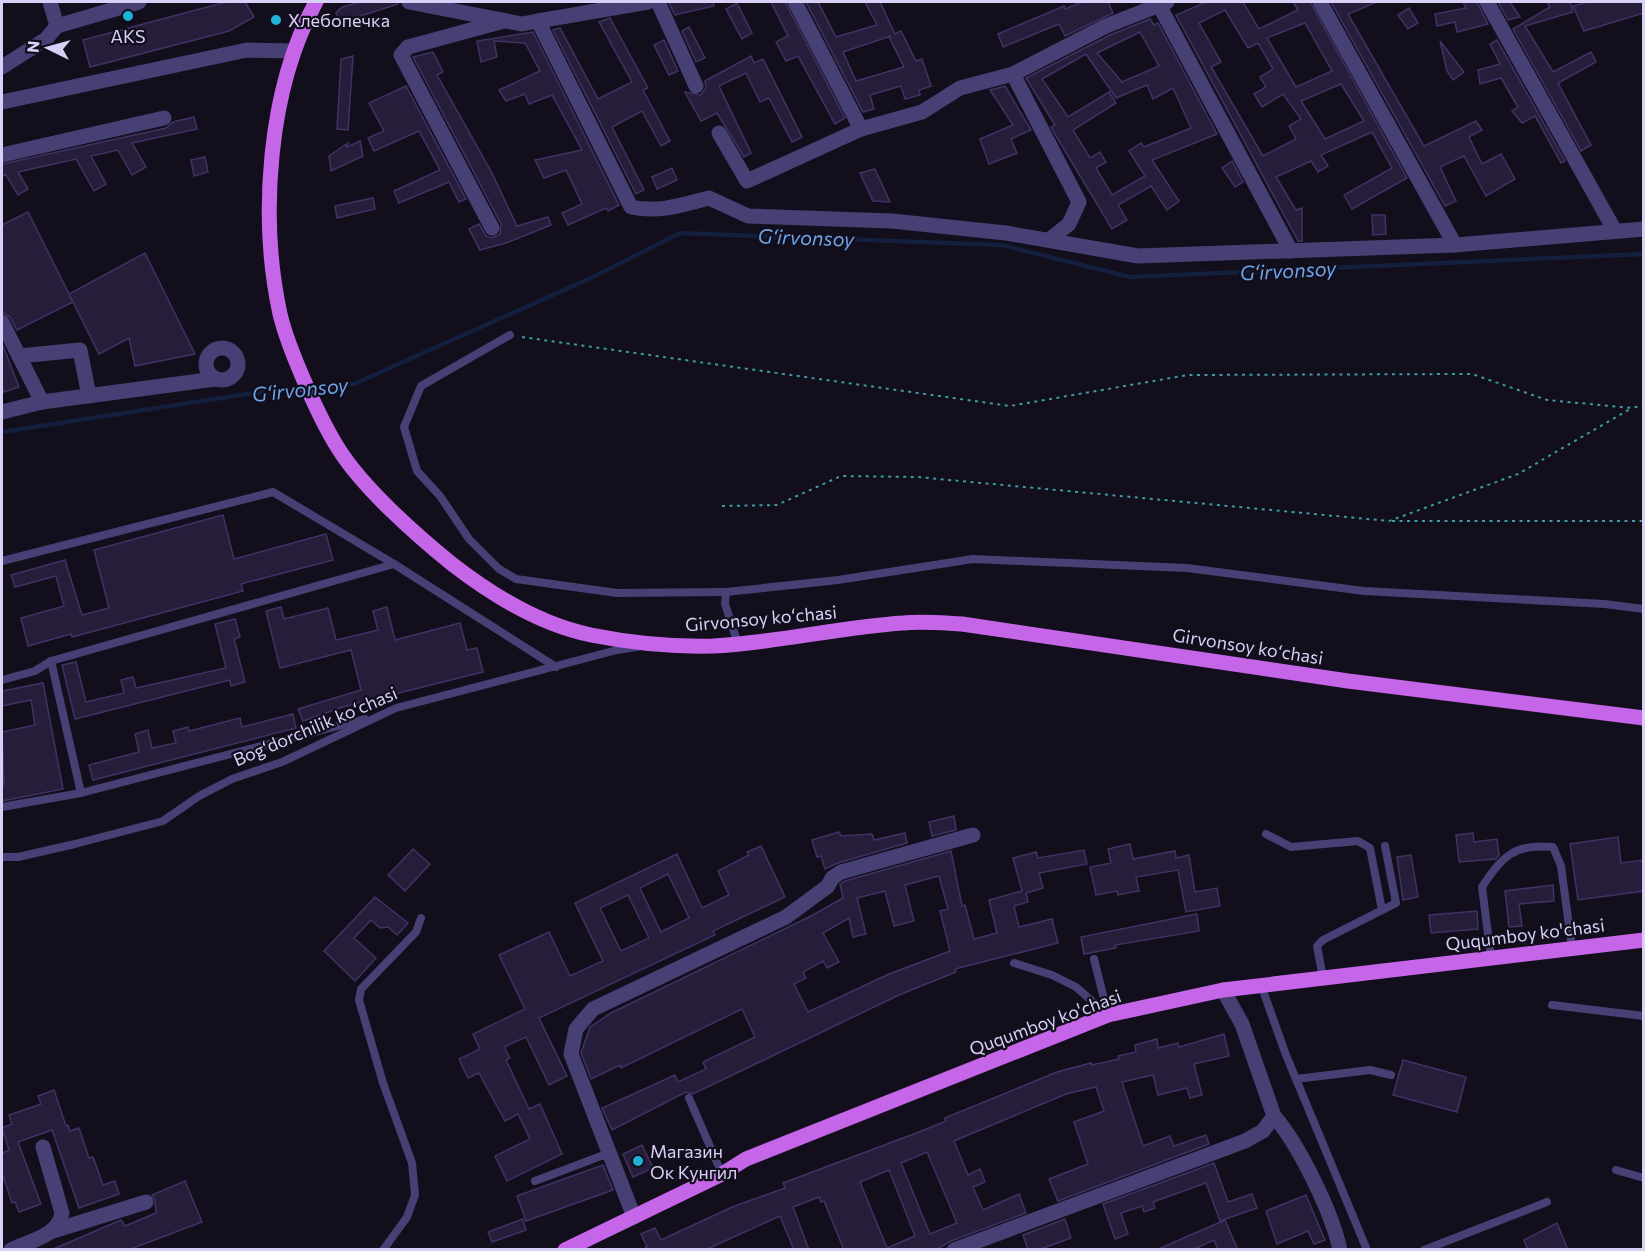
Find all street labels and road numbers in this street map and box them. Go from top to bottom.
street label: Girvonsoy koʻchasi [684,600,838,636]
street label: Girvonsoy koʻchasi [1171,623,1325,669]
street label: Bogʻdorchilik koʻchasi [230,681,400,771]
street label: Ququmboy ko'chasi [1444,913,1606,955]
street label: Ququmboy ko'chasi [966,984,1124,1060]

